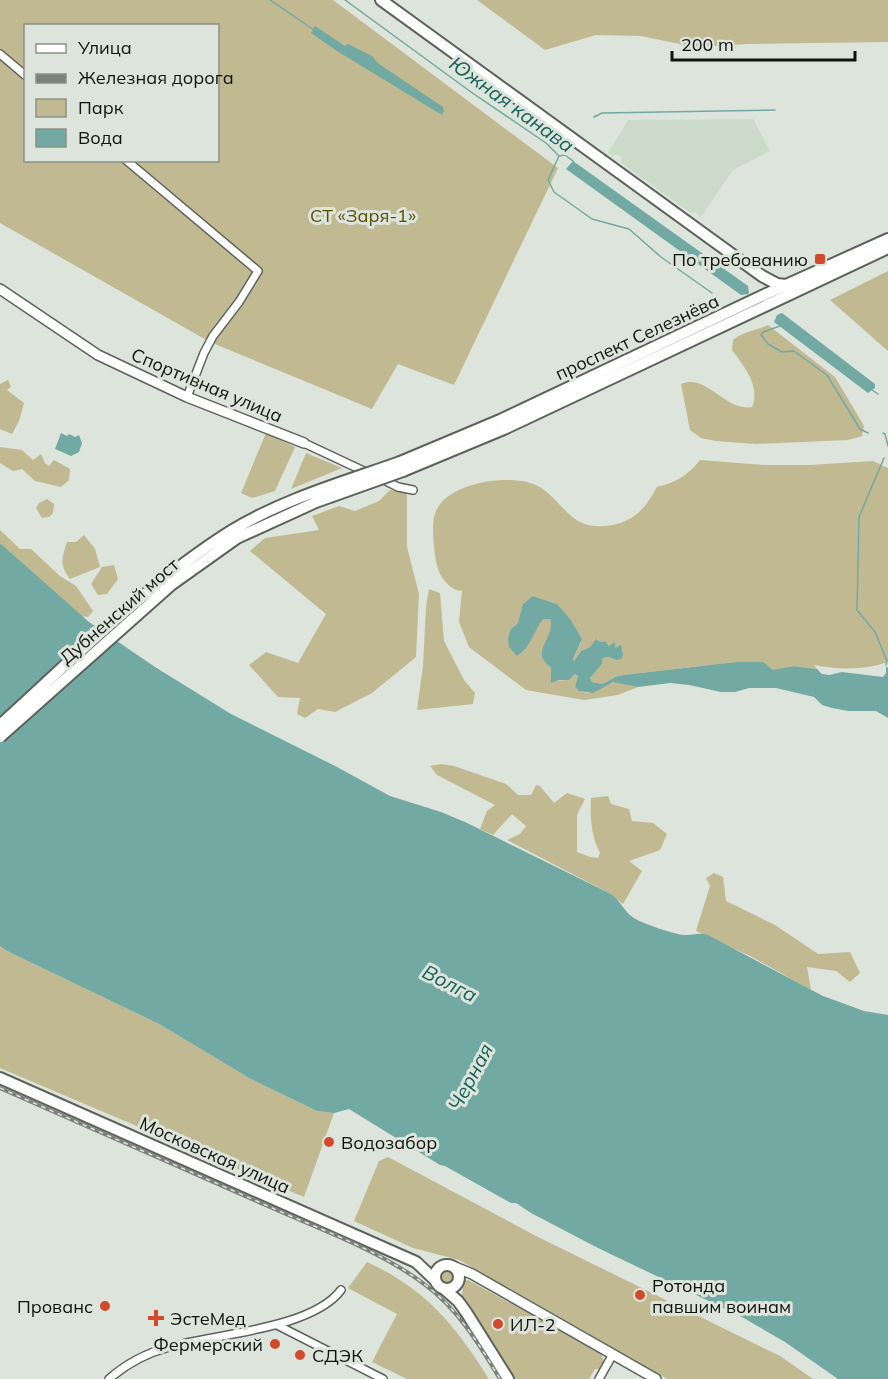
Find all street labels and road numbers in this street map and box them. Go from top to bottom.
street label: проспект Селезнёва [551,289,723,385]
street label: Спортивная улица [128,343,286,427]
street label: Дубненский мост [55,552,184,669]
street label: Московская улица [136,1112,294,1198]

